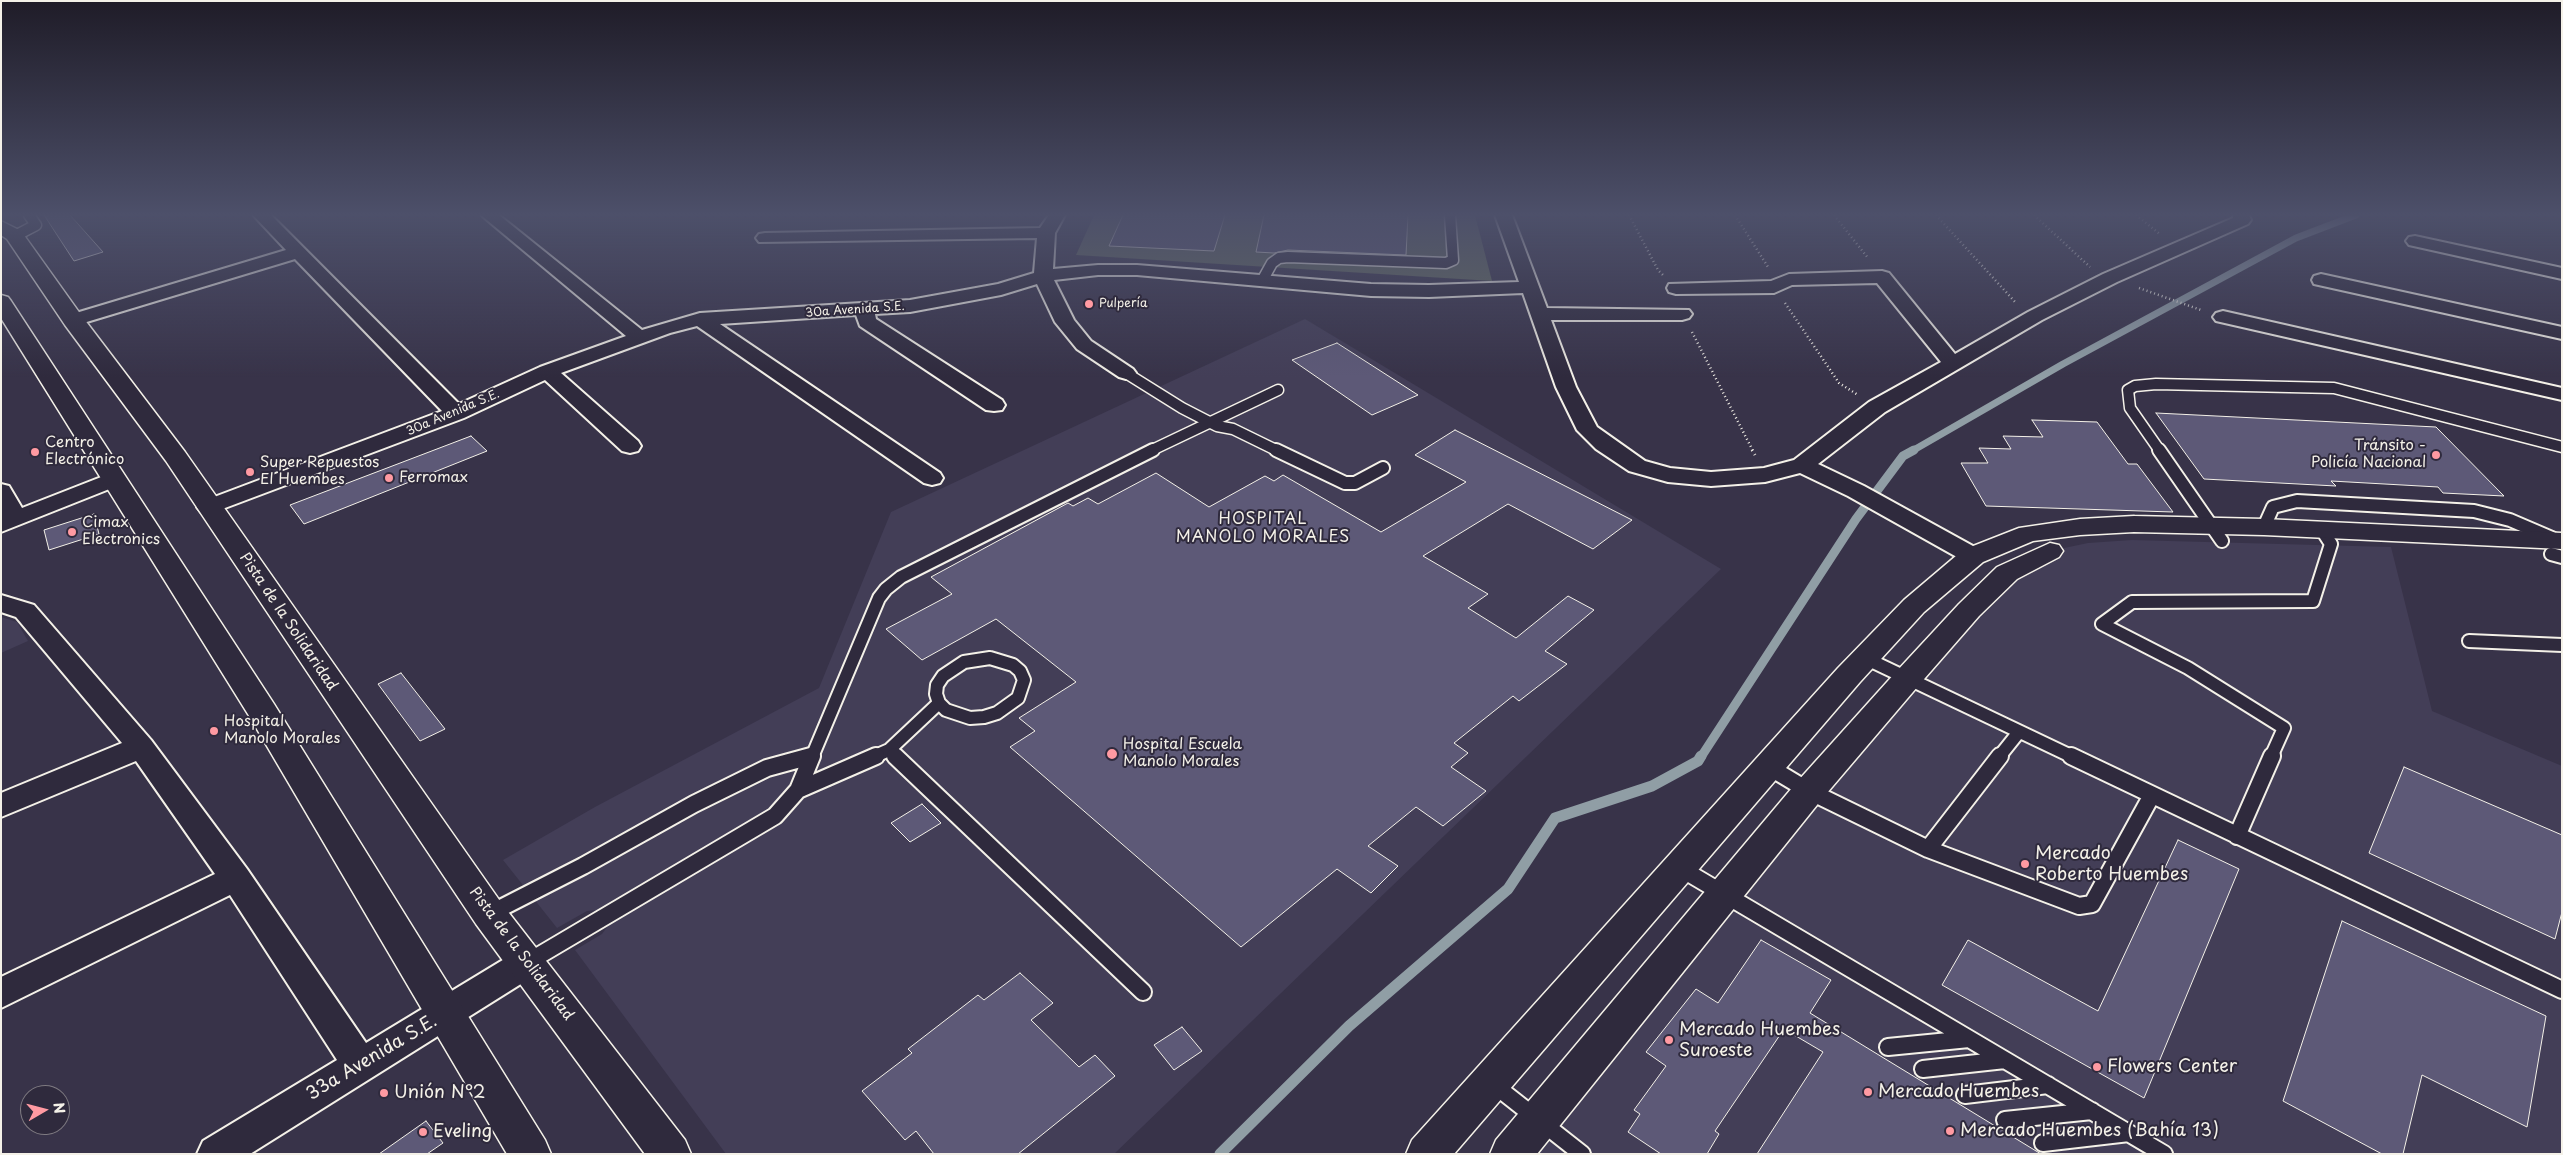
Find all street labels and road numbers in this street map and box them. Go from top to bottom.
street label: 30a Avenida S.E. [805,299,905,321]
street label: 30a Avenida S.E. [404,387,502,439]
street label: Pista de la Solidaridad [235,550,341,694]
street label: Pista de la Solidaridad [465,884,577,1024]
street label: 33a Avenida S.E. [303,1011,441,1105]

